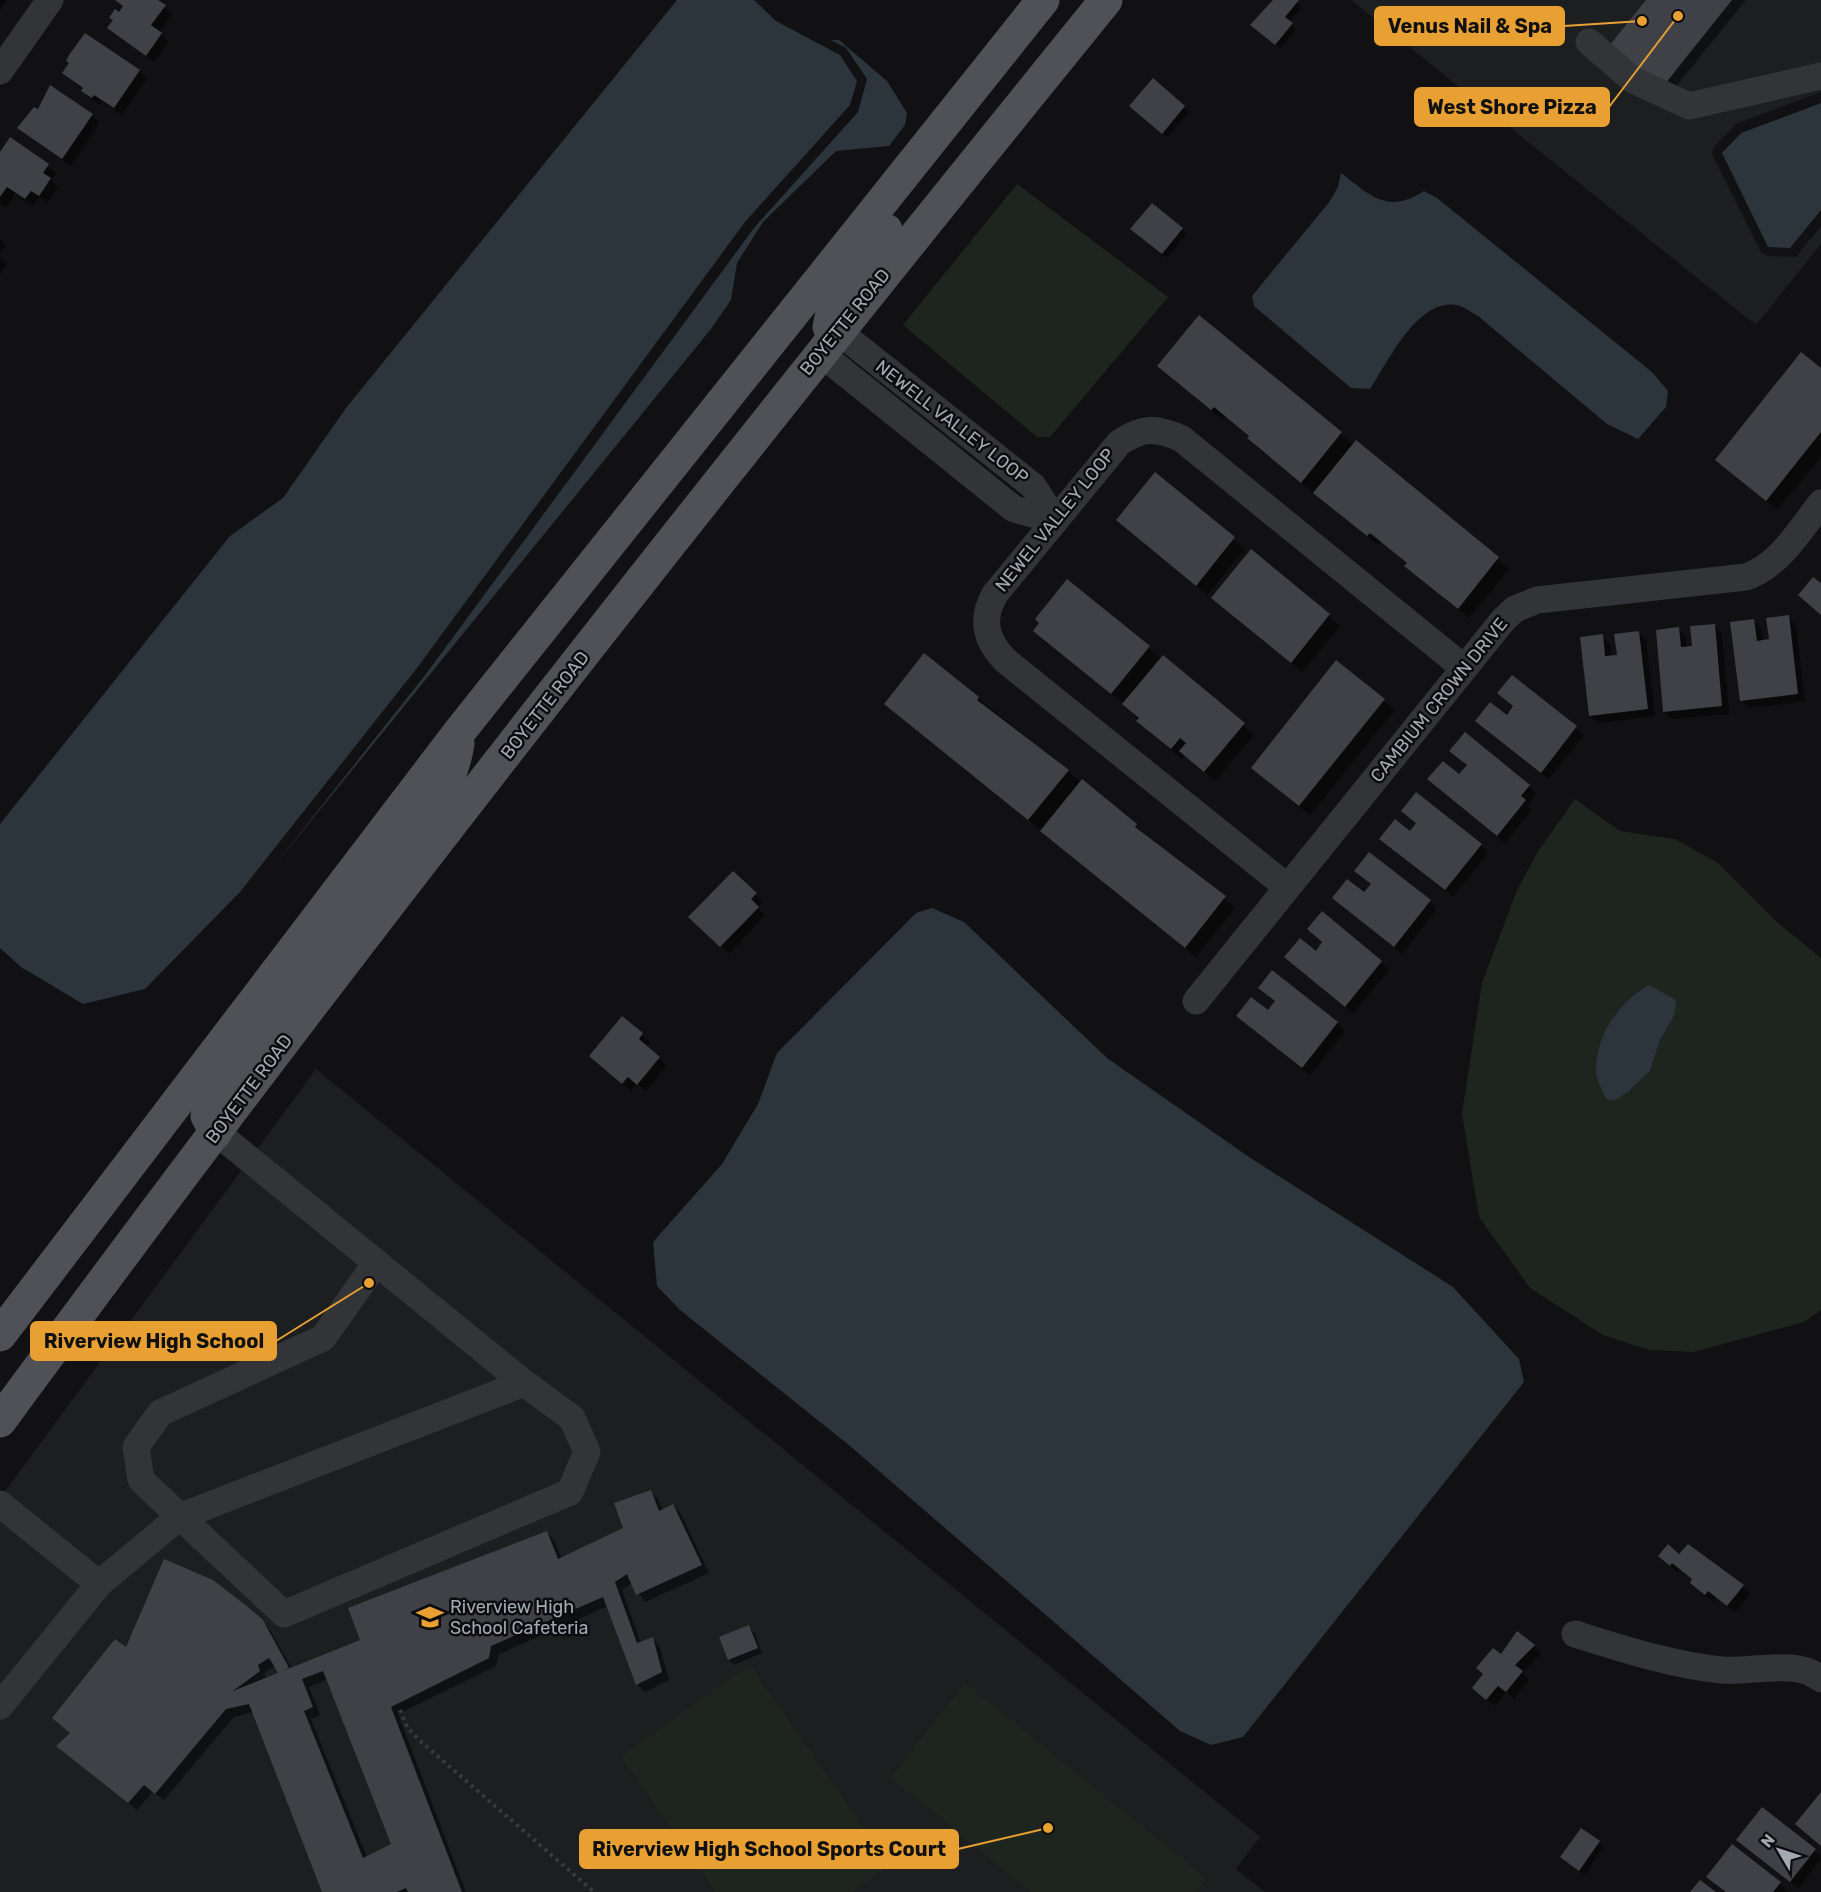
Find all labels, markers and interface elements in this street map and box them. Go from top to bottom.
callout: Venus Nail & Spa [1375,7,1564,45]
text: Venus Nail & Spa [1388,14,1552,38]
callout: West Shore Pizza [1415,88,1609,126]
text: West Shore Pizza [1427,95,1597,119]
street label: BOYETTE ROAD [795,264,895,380]
street label: NEWELL VALLEY LOOP [871,355,1033,489]
street label: NEWEL VALLEY LOOP [990,444,1120,596]
street label: CAMBIUM CROWN DRIVE [1366,613,1512,787]
street label: BOYETTE ROAD [496,647,594,763]
street label: BOYETTE ROAD [201,1030,297,1148]
callout: Riverview High School [31,1322,276,1360]
text: Riverview High School [44,1329,264,1353]
place label: Riverview High School Cafeteria [450,1596,588,1639]
school or university icon: Riverview High School Cafeteria [415,1602,445,1632]
north arrow [1749,1820,1809,1880]
callout: Riverview High School Sports Court [580,1830,958,1868]
text: N [1757,1830,1779,1851]
text: Riverview High School Sports Court [592,1837,946,1861]

